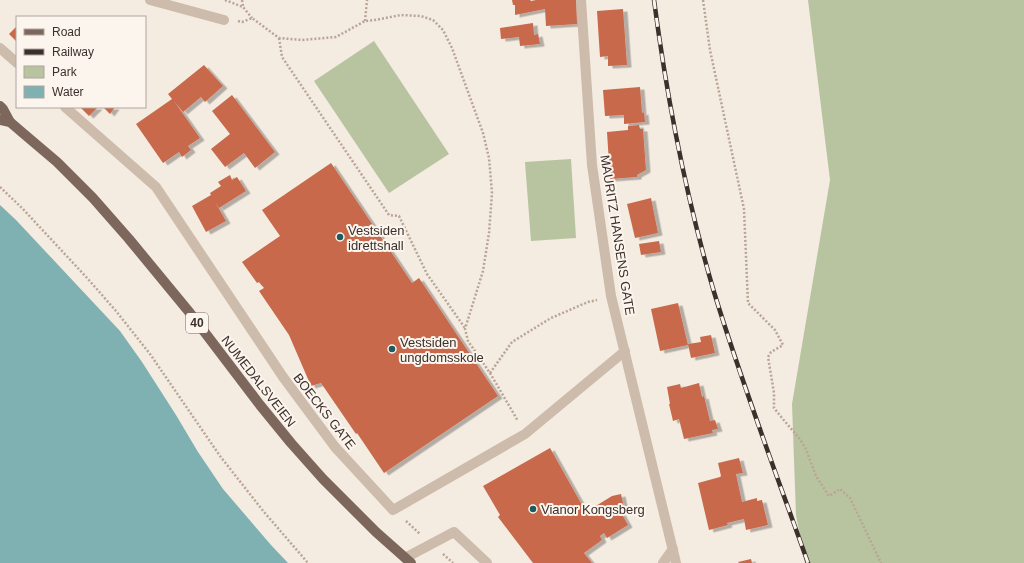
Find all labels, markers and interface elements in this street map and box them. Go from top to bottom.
legend [16,16,146,108]
text: Road [52,25,81,39]
text: Railway [52,45,94,59]
text: Park [52,65,78,79]
text: Water [52,85,84,99]
street label: MAURITZ HANSENS GATE [597,154,638,317]
place label: Vestsiden idrettshall [348,223,404,253]
marker: Vestsiden idrettshall [335,232,345,242]
road number: 40 [186,313,208,333]
street label: NUMEDALSVEIEN [218,333,299,430]
place label: Vestsiden ungdomsskole [400,335,484,365]
marker: Vestsiden ungdomsskole [387,344,397,354]
street label: BOECKS GATE [290,370,359,453]
place label: Vianor Kongsberg [541,502,645,517]
marker: Vianor Kongsberg [528,504,538,514]

